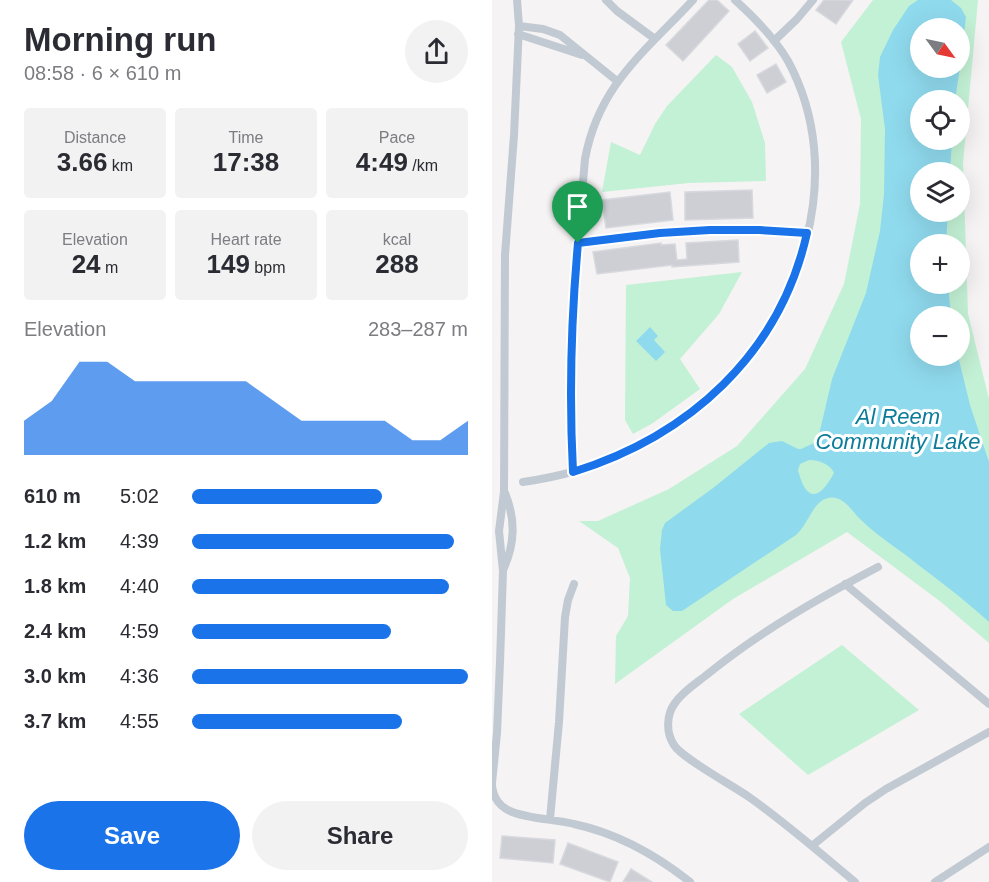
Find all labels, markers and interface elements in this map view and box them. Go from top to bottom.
north arrow [910,18,970,78]
map controls [910,18,970,366]
button: share [405,20,468,83]
text: Morning run [24,21,216,58]
text: 08:58 · 6 × 610 m [24,62,181,84]
button: locate [910,90,970,150]
text: Distance [64,129,126,146]
text: Time [229,129,263,146]
text: Pace [379,129,415,146]
text: 3.66 [57,147,107,177]
text: 17:38 [213,147,279,177]
text: 4:49 [356,147,408,177]
text: km [107,157,133,174]
text: /km [408,157,438,174]
button: layers [910,162,970,222]
pin [552,181,603,243]
icon: arrive [561,190,594,223]
text: Elevation [62,231,128,248]
text: Heart rate [210,231,282,248]
text: kcal [383,231,411,248]
button: + [910,234,970,294]
text: 24 [72,249,101,279]
text: 149 [207,249,250,279]
text: 288 [375,249,419,279]
text: m [101,259,118,276]
text: bpm [250,259,285,276]
button: − [910,306,970,366]
text: Elevation [24,318,106,340]
text: 283–287 m [368,318,468,340]
water label: Al Reem Community Lake [815,404,981,454]
text: 610 m [24,485,81,507]
text: 5:02 [120,485,159,507]
text: 1.2 km [24,530,86,552]
text: 4:39 [120,530,159,552]
text: 1.8 km [24,575,86,597]
text: 4:40 [120,575,159,597]
text: 2.4 km [24,620,86,642]
text: 4:59 [120,620,159,642]
text: 3.0 km [24,665,86,687]
text: 4:36 [120,665,159,687]
text: 3.7 km [24,710,86,732]
text: 4:55 [120,710,159,732]
button: Save [24,801,240,870]
button: Share [252,801,468,870]

